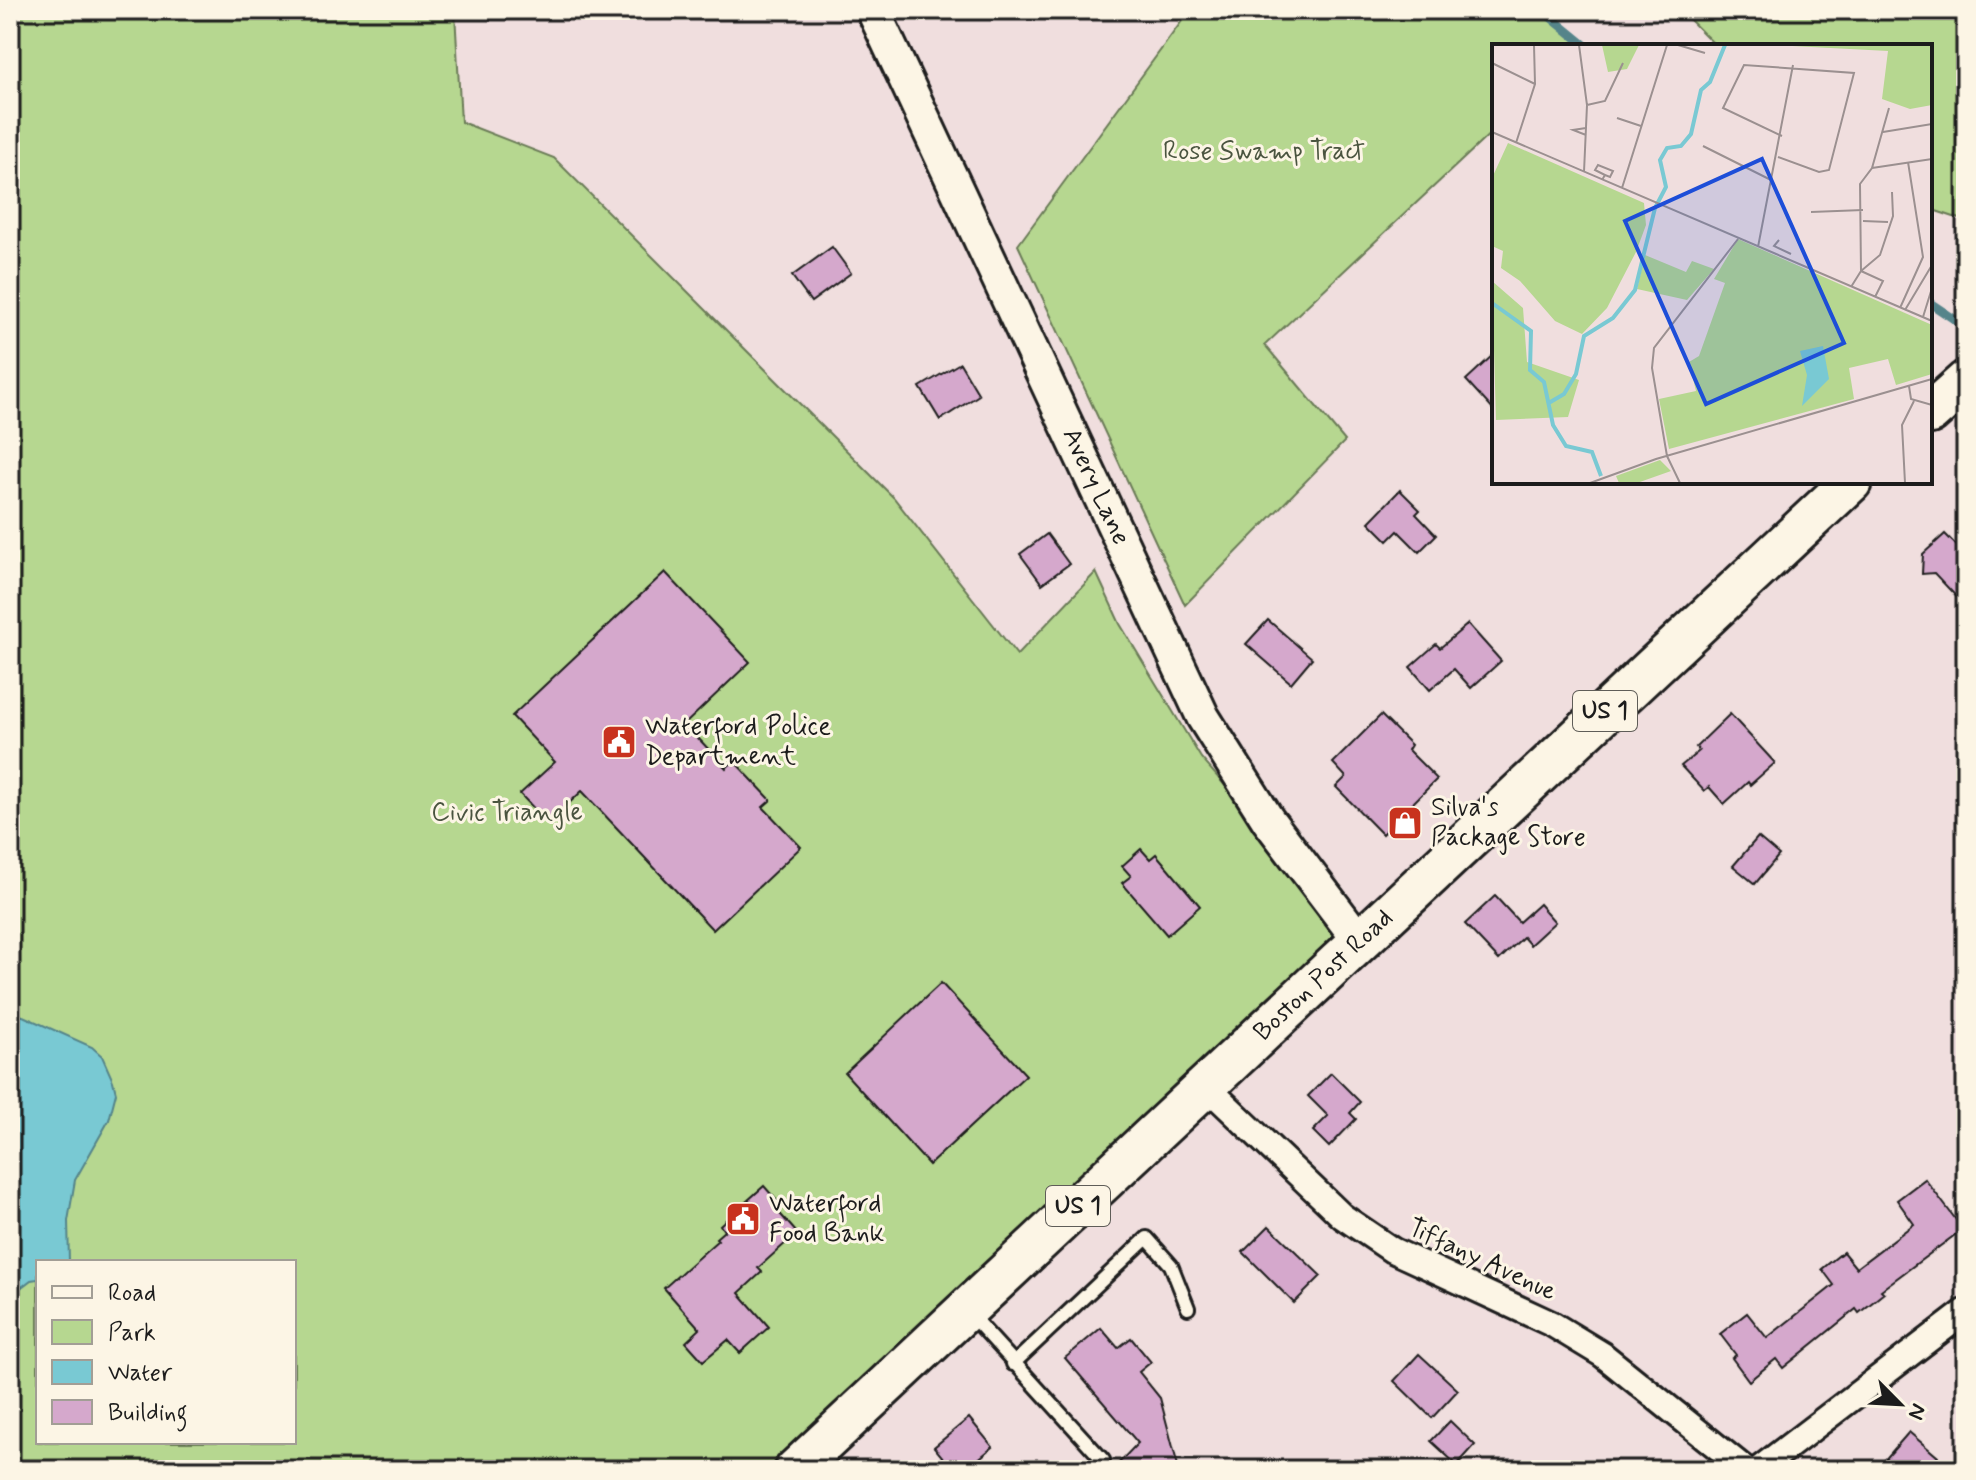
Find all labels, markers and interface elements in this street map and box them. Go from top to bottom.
inset map [1492,44,1932,484]
park label: Rose Swamp Tract [1163,135,1365,169]
street label: Avery Lane [1054,423,1137,551]
road number: US 1 [1573,691,1637,731]
place label: Waterford Police Department [645,710,831,774]
public building icon: Waterford Police Department [600,723,638,761]
place label: Silva's Package Store [1431,791,1586,855]
park label: Civic Triangle [431,796,583,830]
shop icon: Silva's Package Store [1386,804,1424,842]
street label: Boston Post Road [1247,902,1401,1049]
road number: US 1 [1046,1186,1110,1226]
place label: Waterford Food Bank [769,1187,885,1251]
public building icon: Waterford Food Bank [724,1200,762,1238]
street label: Tiffany Avenue [1402,1211,1562,1309]
legend [36,1260,296,1444]
text: Road [108,1278,156,1309]
text: Park [108,1318,156,1349]
text: Water [108,1358,173,1389]
north arrow [1860,1364,1940,1444]
text: Building [108,1398,188,1432]
text: N [1901,1399,1932,1424]

